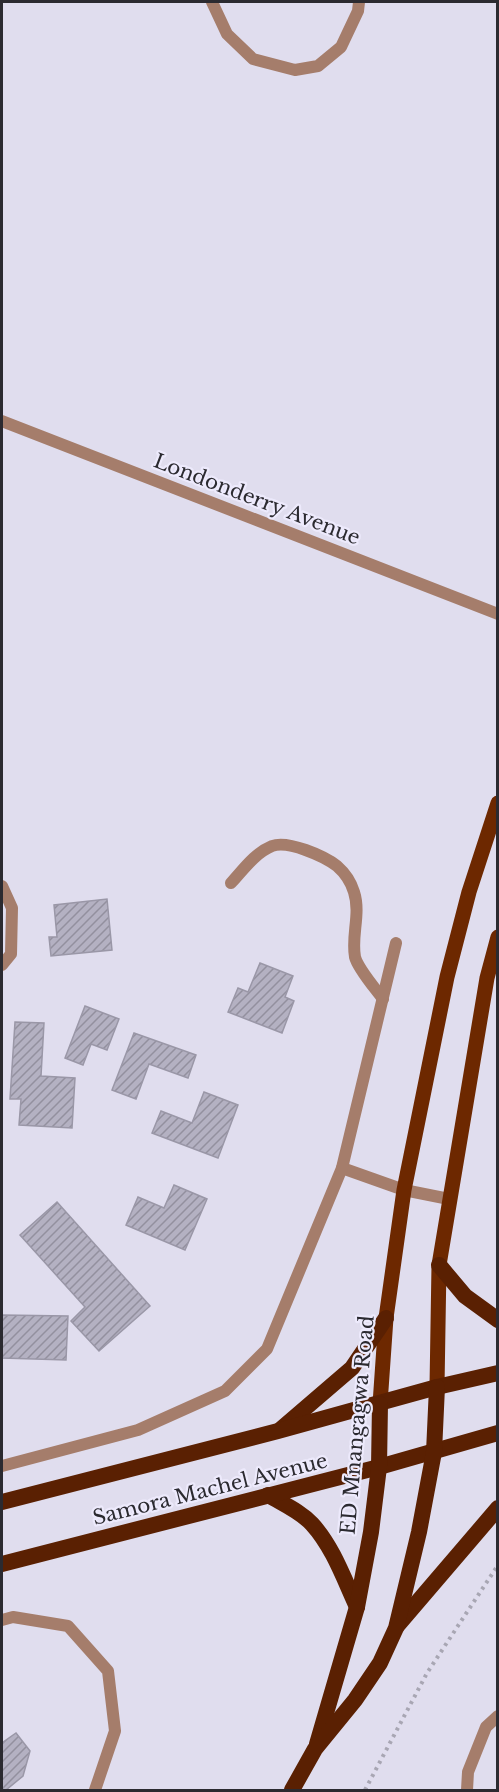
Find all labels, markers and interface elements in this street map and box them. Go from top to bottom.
street label: Londonderry Avenue [150,449,364,549]
street label: ED Mnangagwa Road [335,1314,379,1536]
street label: Samora Machel Avenue [90,1448,330,1530]

